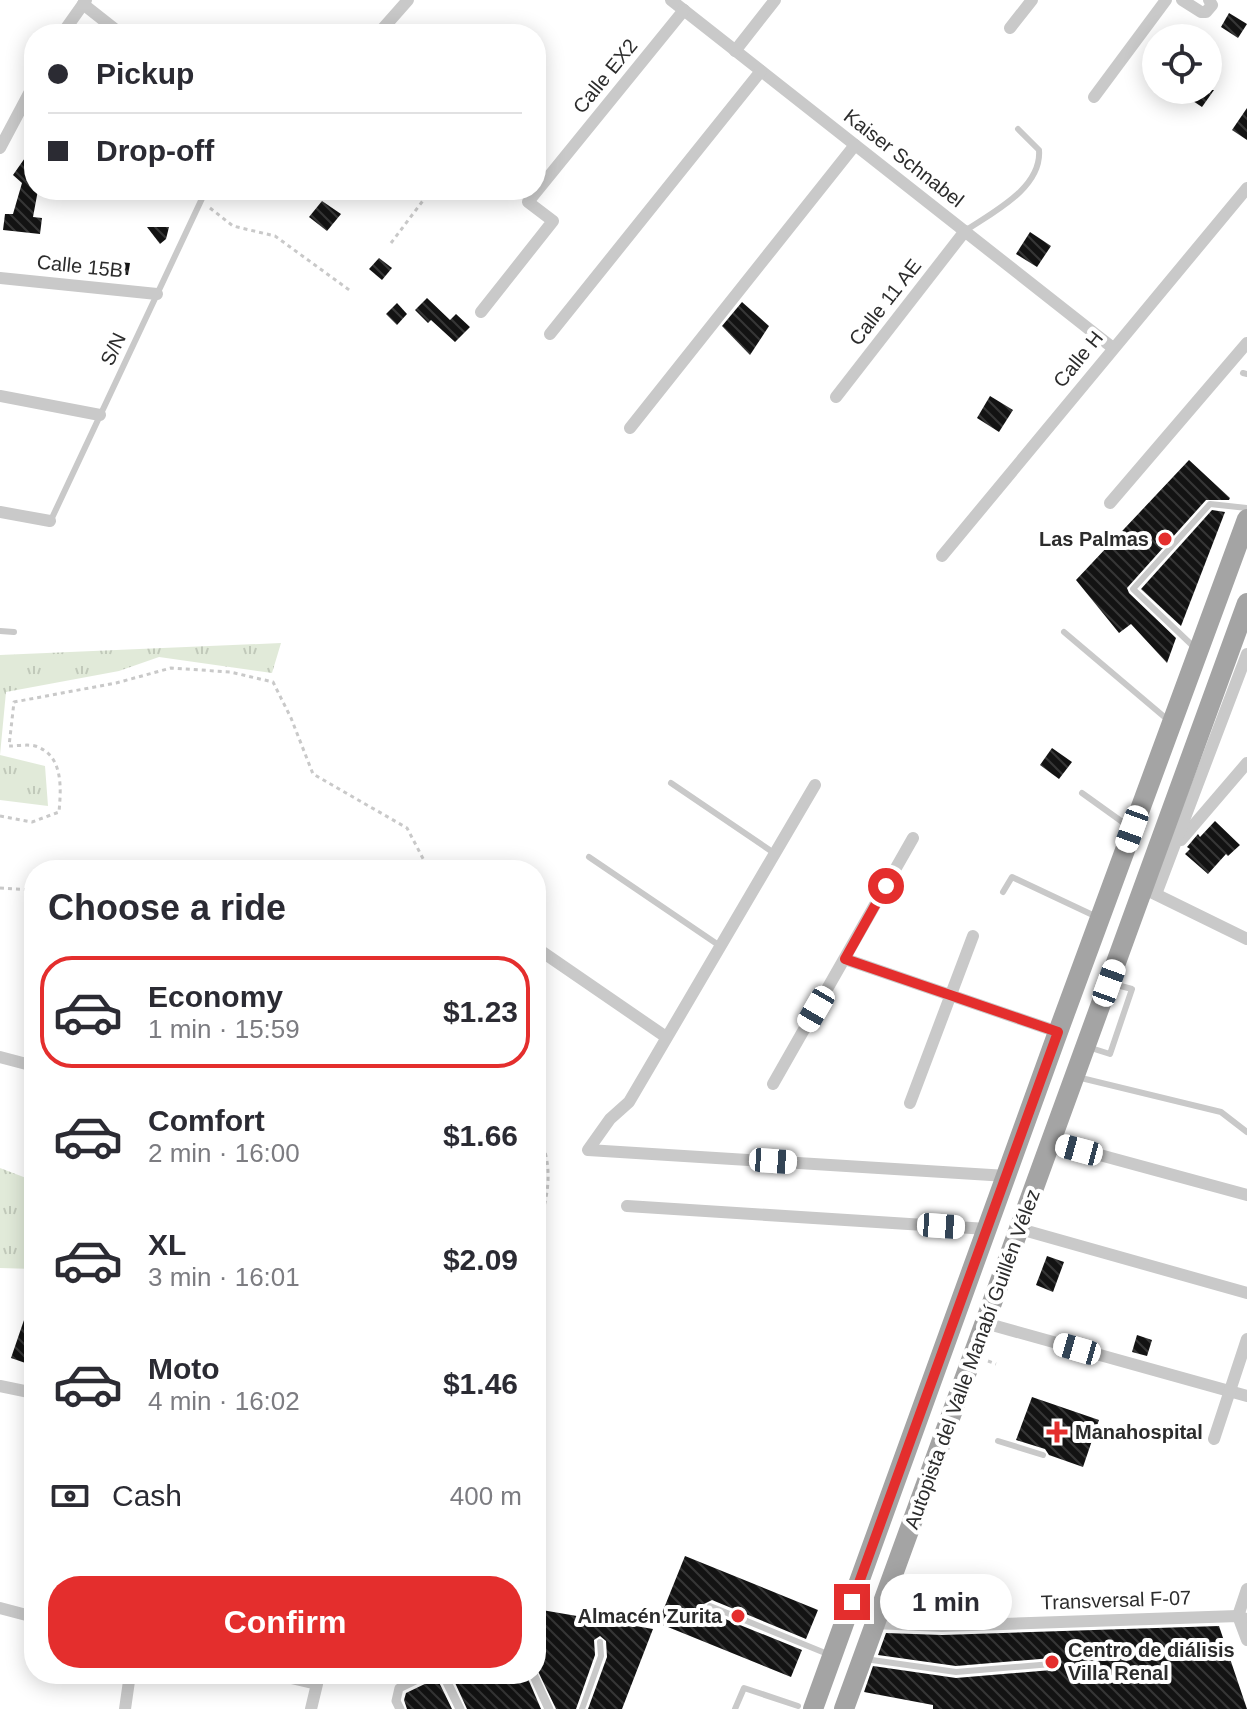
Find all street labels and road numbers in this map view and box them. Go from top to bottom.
street label: Calle EX2 [568,35,642,117]
street label: Kaiser Schnabel [840,104,968,212]
street label: Calle 15B [36,251,124,281]
street label: Calle 11 AE [845,255,925,349]
street label: Calle H [1049,327,1107,391]
street label: S/N [96,329,130,369]
street label: Autopista del Valle Manabí Guillén Vélez [900,1186,1044,1532]
street label: Transversal F-07 [1040,1586,1192,1614]

